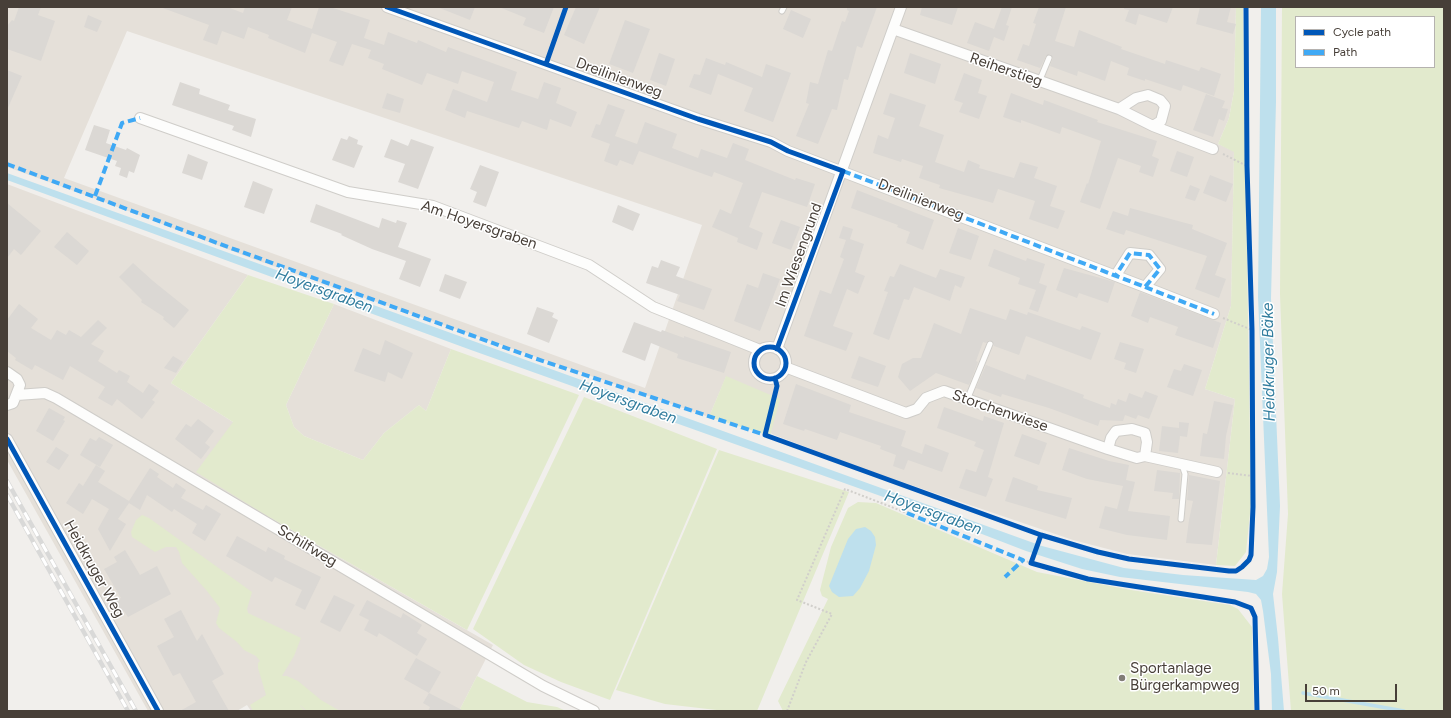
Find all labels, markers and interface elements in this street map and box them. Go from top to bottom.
legend [1295,16,1435,68]
text: Cycle path [1333,25,1391,39]
text: Path [1333,45,1357,59]
street label: Reiherstieg [967,49,1045,91]
street label: Dreilinienweg [573,54,665,102]
street label: Dreilinienweg [875,175,967,225]
street label: Am Hoyersgraben [419,197,539,253]
street label: Im Wiesengrund [772,200,826,310]
water label: Hoyersgraben [273,264,375,318]
water label: Heidkruger Bäke [1258,302,1280,422]
water label: Hoyersgraben [577,375,679,429]
street label: Storchenwiese [950,386,1050,436]
water label: Hoyersgraben [882,486,984,540]
street label: Heidkruger Weg [60,517,128,621]
street label: Schilfweg [274,521,340,571]
place label: Sportanlage Bürgerkampweg [1130,660,1239,695]
marker: Sportanlage Bürgerkampweg [1117,673,1127,683]
scale bar [1307,676,1399,702]
text: 50 m [1312,684,1340,698]

